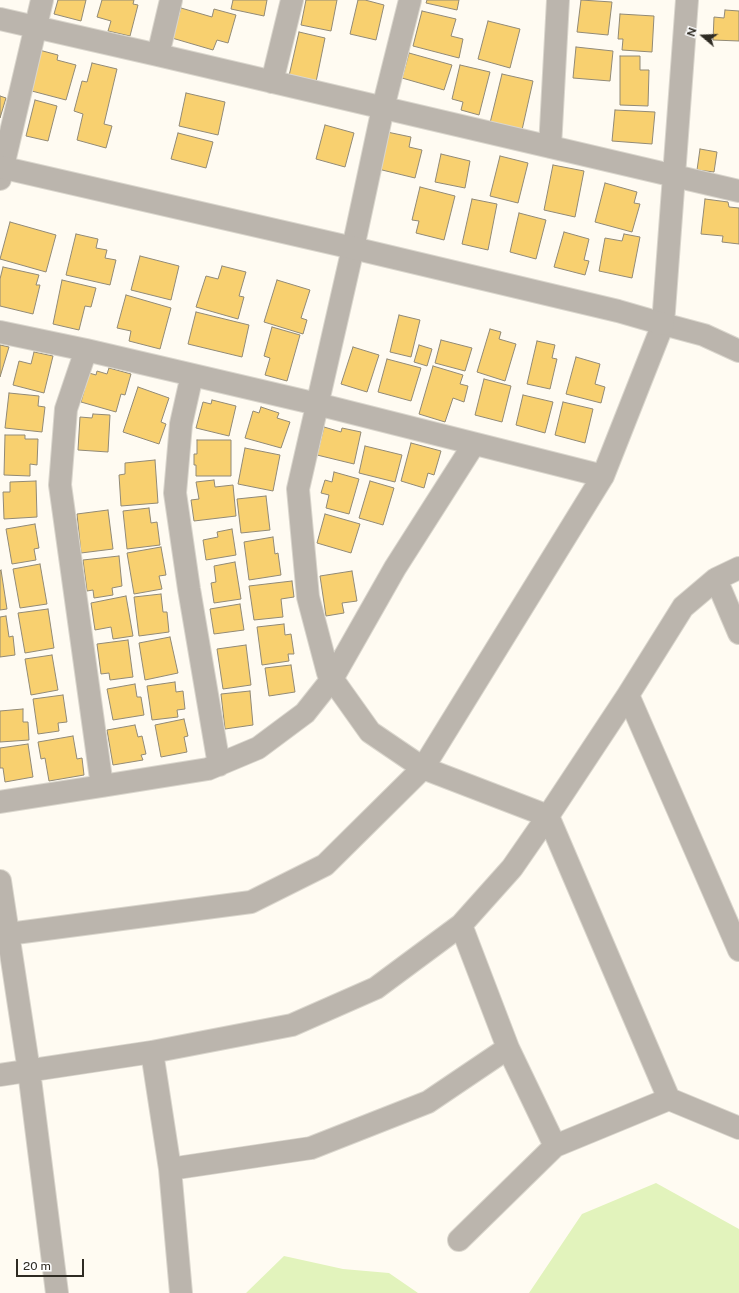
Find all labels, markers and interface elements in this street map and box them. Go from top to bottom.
north arrow [683,16,723,56]
text: N [685,26,699,38]
scale bar [18,1251,86,1277]
text: 20 m [23,1259,51,1273]

